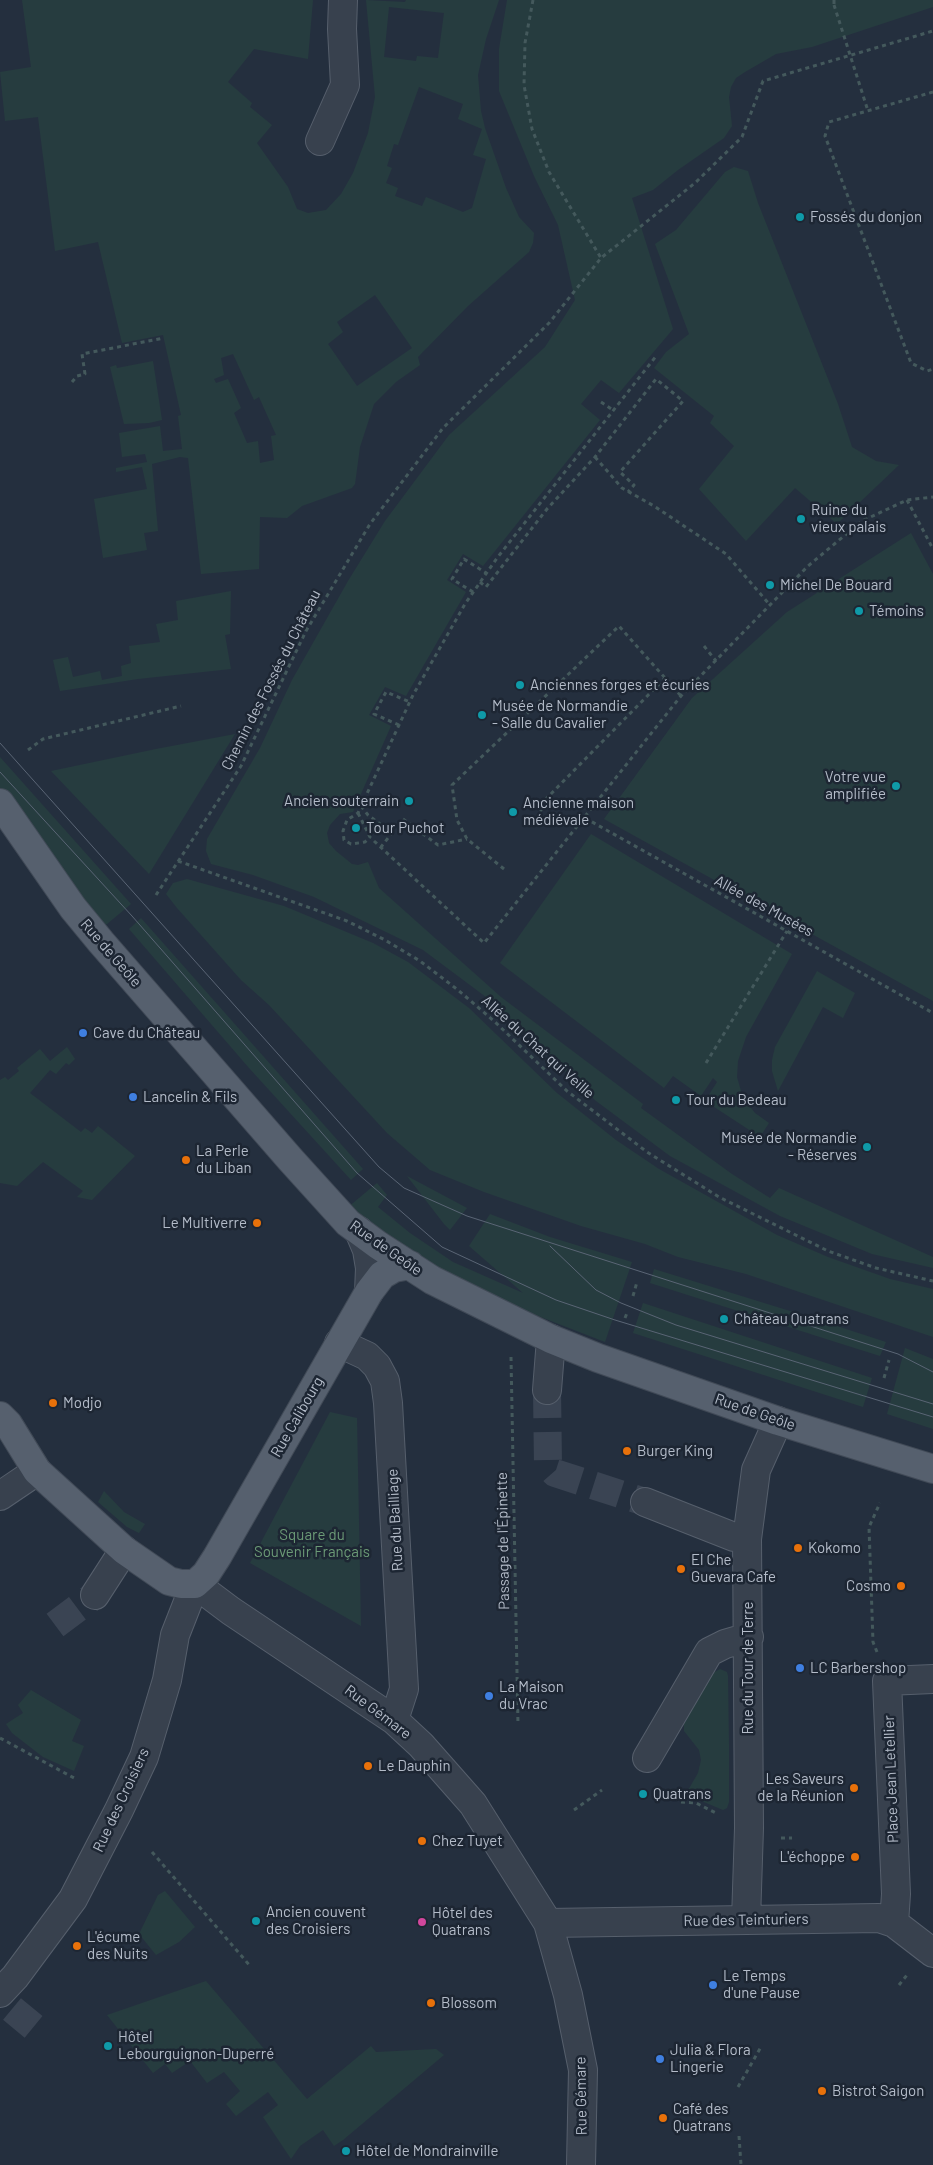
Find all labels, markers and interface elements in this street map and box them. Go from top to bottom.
place label: Fossés du donjon [810,208,922,226]
marker: Fossés du donjon [794,211,806,223]
place label: Ruine du vieux palais [811,501,886,536]
marker: Ruine du vieux palais [795,513,807,525]
place label: Michel De Bouard [780,576,892,594]
marker: Michel De Bouard [764,579,776,591]
street label: Chemin des Fossés du Château [218,587,324,773]
place label: Témoins [869,602,924,620]
marker: Témoins [853,605,865,617]
place label: Anciennes forges et écuries [530,676,710,694]
marker: Anciennes forges et écuries [514,679,526,691]
place label: Musée de Normandie - Salle du Cavalier [492,697,628,732]
marker: Musée de Normandie - Salle du Cavalier [476,709,488,721]
place label: Votre vue amplifiée [825,768,886,803]
marker: Votre vue amplifiée [890,780,902,792]
place label: Ancien souterrain [284,792,399,810]
place label: Ancienne maison médiévale [523,794,634,829]
marker: Ancien souterrain [403,795,415,807]
marker: Ancienne maison médiévale [507,806,519,818]
place label: Tour Puchot [366,819,444,837]
marker: Tour Puchot [350,822,362,834]
street label: Allée des Musées [711,871,817,941]
street label: Rue de Geôle [77,915,145,991]
street label: Allée du Chat qui Veille [478,992,598,1102]
place label: Cave du Château [93,1024,200,1042]
marker: Cave du Château [77,1027,89,1039]
place label: Lancelin & Fils [143,1088,237,1106]
marker: Lancelin & Fils [127,1091,139,1103]
place label: Tour du Bedeau [686,1091,787,1109]
marker: Tour du Bedeau [670,1094,682,1106]
place label: Musée de Normandie - Réserves [721,1129,857,1164]
marker: Musée de Normandie - Réserves [861,1141,873,1153]
place label: La Perle du Liban [196,1142,252,1177]
marker: La Perle du Liban [180,1154,192,1166]
place label: Le Multiverre [162,1214,247,1232]
marker: Le Multiverre [251,1217,263,1229]
street label: Rue de Geôle [346,1217,426,1279]
place label: Château Quatrans [734,1310,849,1328]
marker: Château Quatrans [718,1313,730,1325]
street label: Rue Calibourg [267,1374,327,1460]
street label: Rue de Geôle [712,1390,798,1434]
place label: Modjo [63,1394,102,1412]
marker: Modjo [47,1397,59,1409]
place label: Burger King [637,1442,713,1460]
marker: Burger King [621,1445,633,1457]
street label: Rue du Bailliage [383,1468,407,1572]
street label: Passage de l'Épinette [493,1472,513,1610]
park label: Square du Souvenir Français [254,1526,370,1561]
place label: Kokomo [808,1539,861,1557]
marker: Kokomo [792,1542,804,1554]
place label: El Che Guevara Cafe [691,1551,776,1586]
marker: El Che Guevara Cafe [675,1563,687,1575]
place label: Cosmo [846,1577,891,1595]
marker: Cosmo [895,1580,907,1592]
street label: Rue du Tour de Terre [739,1601,757,1735]
place label: LC Barbershop [810,1659,906,1677]
marker: LC Barbershop [794,1662,806,1674]
place label: La Maison du Vrac [499,1678,564,1713]
street label: Rue Gémare [341,1681,415,1743]
marker: La Maison du Vrac [483,1690,495,1702]
street label: Place Jean Letellier [880,1715,902,1843]
street label: Rue des Croisiers [89,1745,153,1855]
place label: Le Dauphin [378,1757,451,1775]
marker: Le Dauphin [362,1760,374,1772]
place label: Les Saveurs de la Réunion [757,1770,844,1805]
marker: Les Saveurs de la Réunion [848,1782,860,1794]
place label: Quatrans [653,1785,711,1803]
marker: Quatrans [637,1788,649,1800]
place label: Chez Tuyet [432,1832,503,1850]
marker: Chez Tuyet [416,1835,428,1847]
place label: L'échoppe [779,1848,845,1866]
marker: L'échoppe [849,1851,861,1863]
place label: Ancien couvent des Croisiers [266,1903,366,1938]
place label: Hôtel des Quatrans [432,1904,493,1939]
street label: Rue des Teinturiers [683,1910,809,1930]
marker: Ancien couvent des Croisiers [250,1915,262,1927]
marker: Hôtel des Quatrans [416,1916,428,1928]
place label: L'écume des Nuits [87,1928,148,1963]
marker: L'écume des Nuits [71,1940,83,1952]
place label: Le Temps d'une Pause [723,1967,800,2002]
marker: Le Temps d'une Pause [707,1979,719,1991]
place label: Blossom [441,1994,497,2012]
marker: Blossom [425,1997,437,2009]
place label: Hôtel Lebourguignon-Duperré [118,2028,274,2063]
marker: Hôtel Lebourguignon-Duperré [102,2040,114,2052]
place label: Julia & Flora Lingerie [670,2041,751,2076]
marker: Julia & Flora Lingerie [654,2053,666,2065]
street label: Rue Gémare [571,2056,591,2136]
place label: Bistrot Saigon [832,2082,924,2100]
marker: Bistrot Saigon [816,2085,828,2097]
place label: Café des Quatrans [673,2100,731,2135]
marker: Café des Quatrans [657,2112,669,2124]
place label: Hôtel de Mondrainville [356,2142,498,2160]
marker: Hôtel de Mondrainville [340,2145,352,2157]

